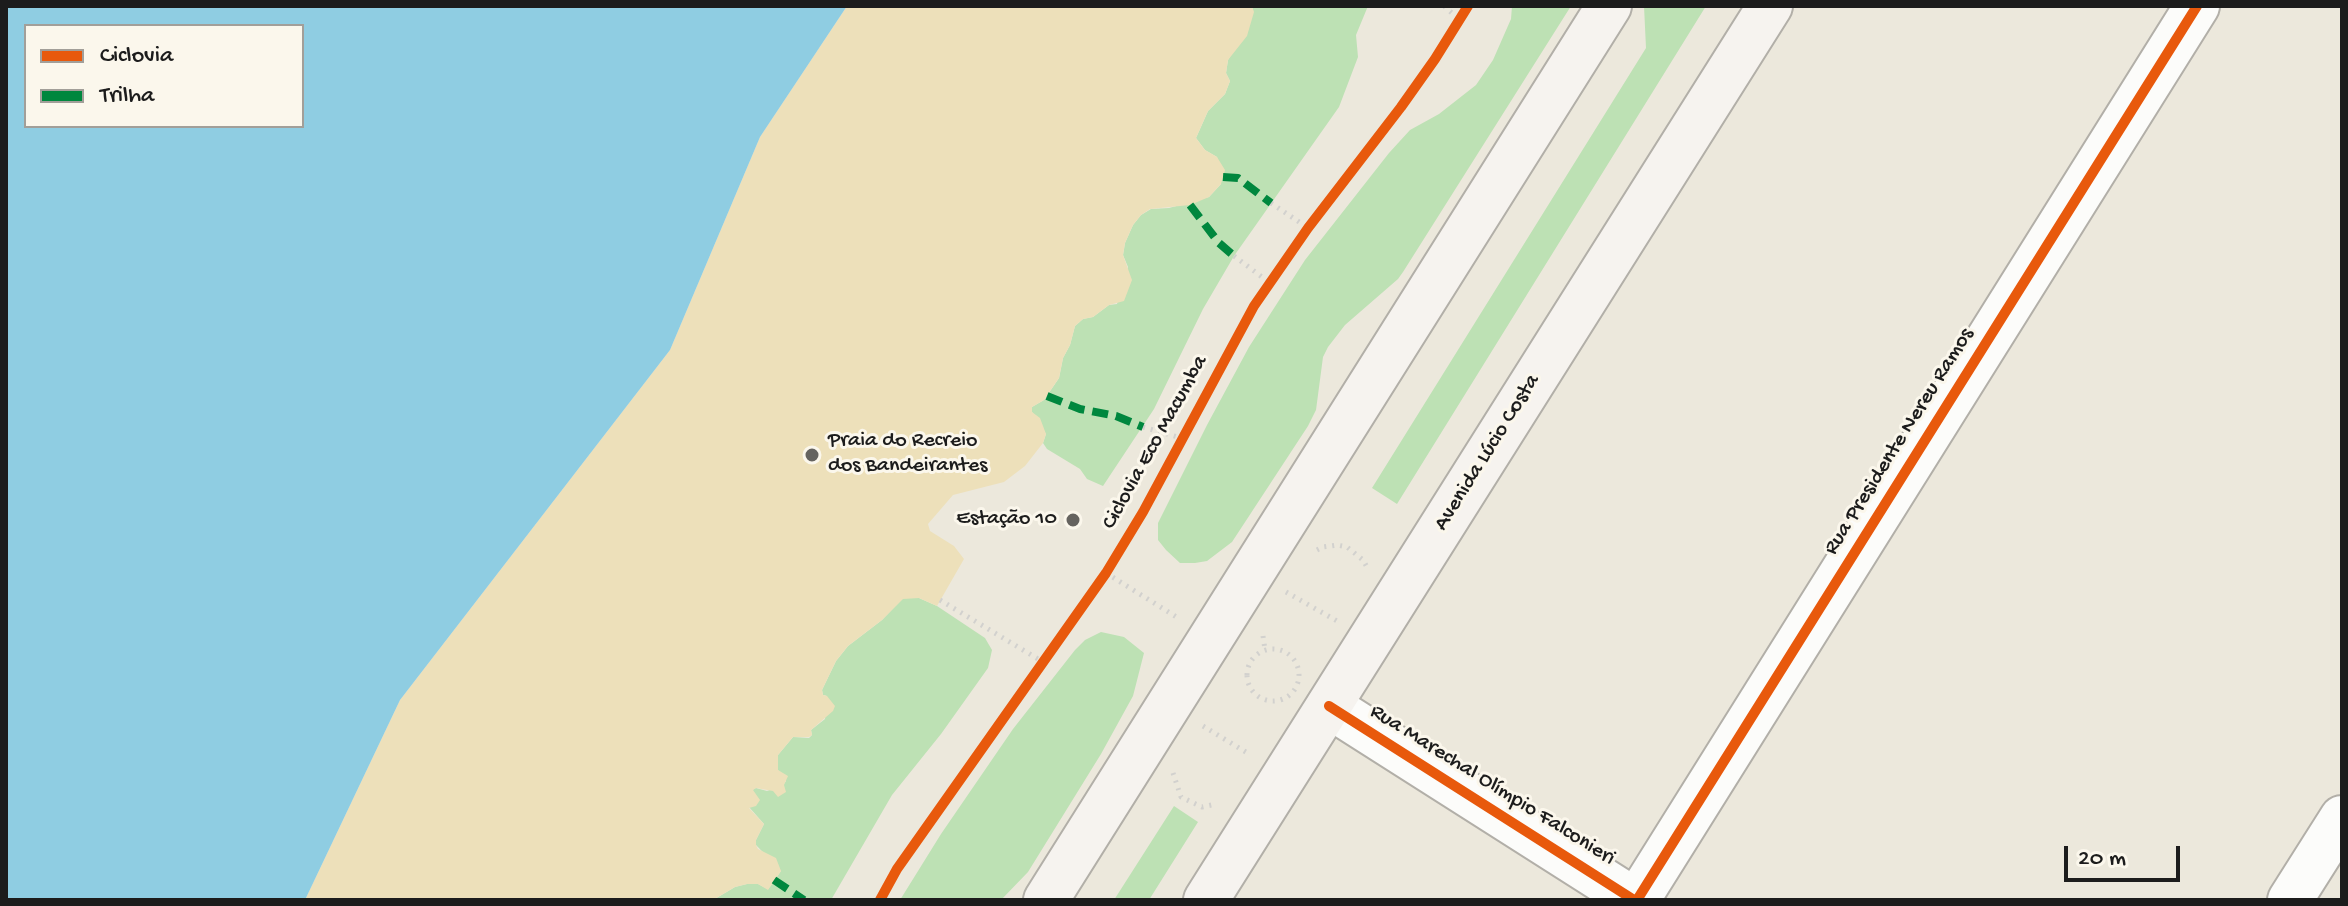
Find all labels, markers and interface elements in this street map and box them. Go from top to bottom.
legend [24,24,304,128]
text: Ciclovia [100,42,173,71]
text: Trilha [100,82,154,111]
street label: Rua Presidente Nereu Ramos [1819,324,1981,560]
street label: Ciclovia Eco Macumba [1097,351,1215,535]
street label: Avenida Lúcio Costa [1429,370,1547,536]
place label: Praia do Recreio dos Bandeirantes [828,429,987,480]
marker: Praia do Recreio dos Bandeirantes [803,446,821,464]
place label: Estação 10 [956,507,1057,533]
marker: Estação 10 [1064,511,1082,529]
street label: Rua Marechal Olímpio Falconieri [1364,699,1620,873]
scale bar [2068,830,2184,880]
text: 20 m [2078,845,2126,874]

